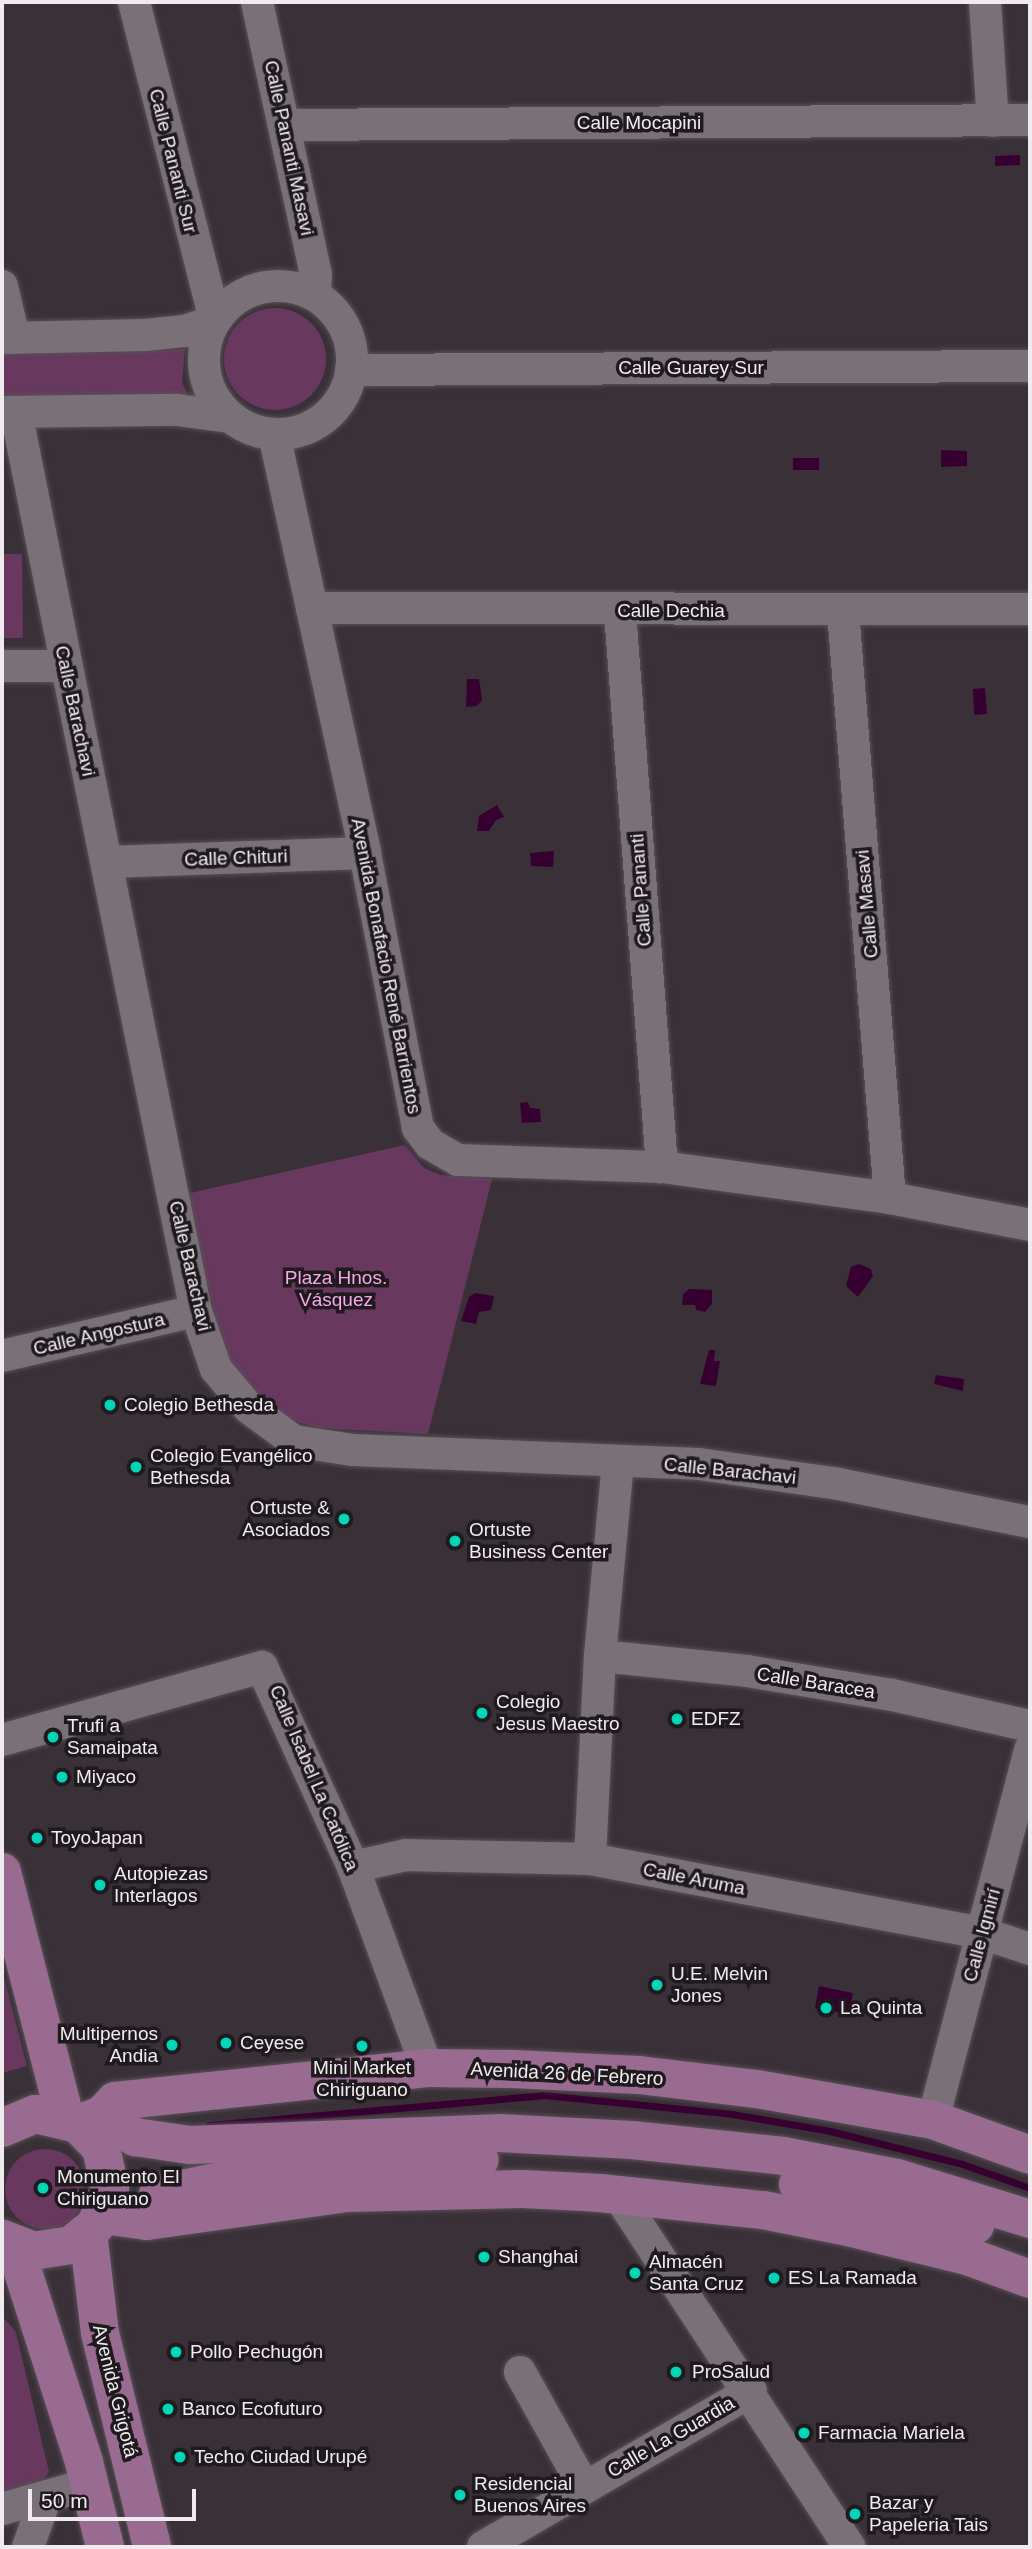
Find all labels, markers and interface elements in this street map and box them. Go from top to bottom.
street label: Calle Pananti Masavi [259,58,319,238]
street label: Calle Pananti Sur [144,87,202,235]
street label: Calle Mocapini [577,112,701,134]
street label: Calle Guarey Sur [618,357,764,379]
street label: Calle Dechia [617,600,725,622]
street label: Calle Barachavi [50,644,100,778]
street label: Avenida Bonafacio René Barrientos [346,816,426,1116]
street label: Calle Pananti [626,833,656,947]
street label: Calle Chituri [184,845,288,871]
street label: Calle Masavi [851,849,883,959]
street label: Calle Barachavi [164,1199,216,1333]
park label: Plaza Hnos. Vásquez [285,1267,387,1311]
street label: Calle Angostura [31,1308,167,1360]
place label: Colegio Bethesda [124,1394,274,1416]
marker: Colegio Bethesda [102,1397,118,1413]
place label: Colegio Evangélico Bethesda [150,1445,313,1489]
street label: Calle Barachavi [663,1453,797,1489]
marker: Colegio Evangélico Bethesda [128,1459,144,1475]
place label: Ortuste & Asociados [242,1497,330,1541]
marker: Ortuste & Asociados [336,1511,352,1527]
place label: Ortuste Business Center [469,1519,608,1563]
marker: Ortuste Business Center [447,1533,463,1549]
street label: Calle Baracea [755,1662,877,1704]
street label: Calle Isabel La Católica [265,1682,363,1874]
place label: Colegio Jesus Maestro [496,1691,620,1735]
marker: Colegio Jesus Maestro [474,1705,490,1721]
place label: EDFZ [691,1708,741,1730]
marker: EDFZ [669,1711,685,1727]
place label: Trufi a Samaipata [67,1715,158,1759]
marker: Trufi a Samaipata [45,1729,61,1745]
place label: Miyaco [76,1766,136,1788]
marker: Miyaco [54,1769,70,1785]
place label: ToyoJapan [51,1827,143,1849]
marker: ToyoJapan [29,1830,45,1846]
street label: Calle Aruma [641,1858,747,1900]
place label: Autopiezas Interlagos [114,1863,208,1907]
marker: Autopiezas Interlagos [92,1877,108,1893]
street label: Calle Igmirí [959,1886,1005,1984]
place label: U.E. Melvin Jones [671,1963,768,2007]
marker: U.E. Melvin Jones [649,1977,665,1993]
place label: La Quinta [840,1997,922,2019]
marker: La Quinta [818,2000,834,2016]
place label: Multipernos Andia [60,2023,158,2067]
place label: Ceyese [240,2032,304,2054]
marker: Ceyese [218,2035,234,2051]
marker: Multipernos Andia [164,2037,180,2053]
marker: Mini Market Chiriguano [354,2038,370,2054]
place label: Mini Market Chiriguano [313,2057,411,2101]
street label: Avenida 26 de Febrero [470,2058,664,2090]
place label: Monumento El Chiriguano [57,2166,180,2210]
marker: Monumento El Chiriguano [35,2180,51,2196]
place label: Shanghai [498,2246,578,2268]
marker: Shanghai [476,2249,492,2265]
place label: Almacén Santa Cruz [649,2251,744,2295]
marker: Almacén Santa Cruz [627,2265,643,2281]
place label: ES La Ramada [788,2267,917,2289]
marker: ES La Ramada [766,2270,782,2286]
street label: Avenida Grigotá [87,2322,143,2460]
place label: Pollo Pechugón [190,2341,323,2363]
marker: Pollo Pechugón [168,2344,184,2360]
place label: ProSalud [692,2361,770,2383]
marker: ProSalud [666,2362,686,2382]
street label: Calle La Guardia [604,2391,738,2483]
place label: Banco Ecofuturo [182,2398,322,2420]
marker: Banco Ecofuturo [160,2401,176,2417]
place label: Farmacia Mariela [818,2422,965,2444]
marker: Farmacia Mariela [796,2425,812,2441]
place label: Techo Ciudad Urupé [194,2446,367,2468]
marker: Techo Ciudad Urupé [172,2449,188,2465]
place label: Residencial Buenos Aires [474,2473,587,2517]
scale bar [32,2476,200,2520]
marker: Residencial Buenos Aires [452,2487,468,2503]
text: 50 m [41,2489,88,2512]
place label: Bazar y Papeleria Tais [869,2492,988,2536]
marker: Bazar y Papeleria Tais [847,2506,863,2522]

